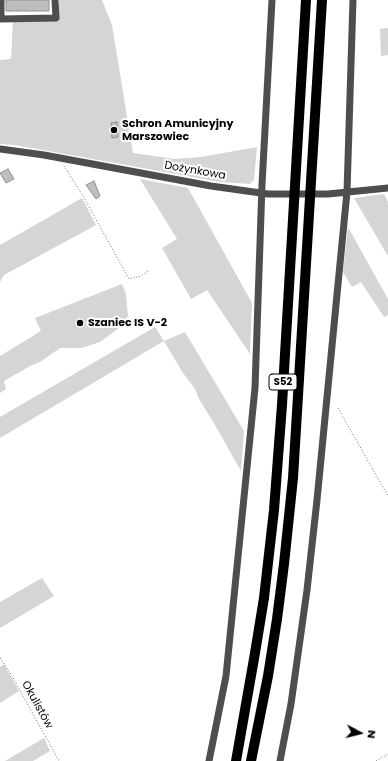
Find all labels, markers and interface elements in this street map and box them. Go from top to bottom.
place label: Schron Amunicyjny Marszowiec [122,117,233,143]
marker: Schron Amunicyjny Marszowiec [109,125,119,135]
street label: Dożynkowa [163,159,227,183]
place label: Szaniec IS V-2 [88,316,167,330]
marker: Szaniec IS V-2 [75,318,85,328]
road number: S52 [269,374,297,390]
street label: Okulistów [18,679,56,731]
north arrow [340,713,380,753]
text: N [363,729,380,740]

